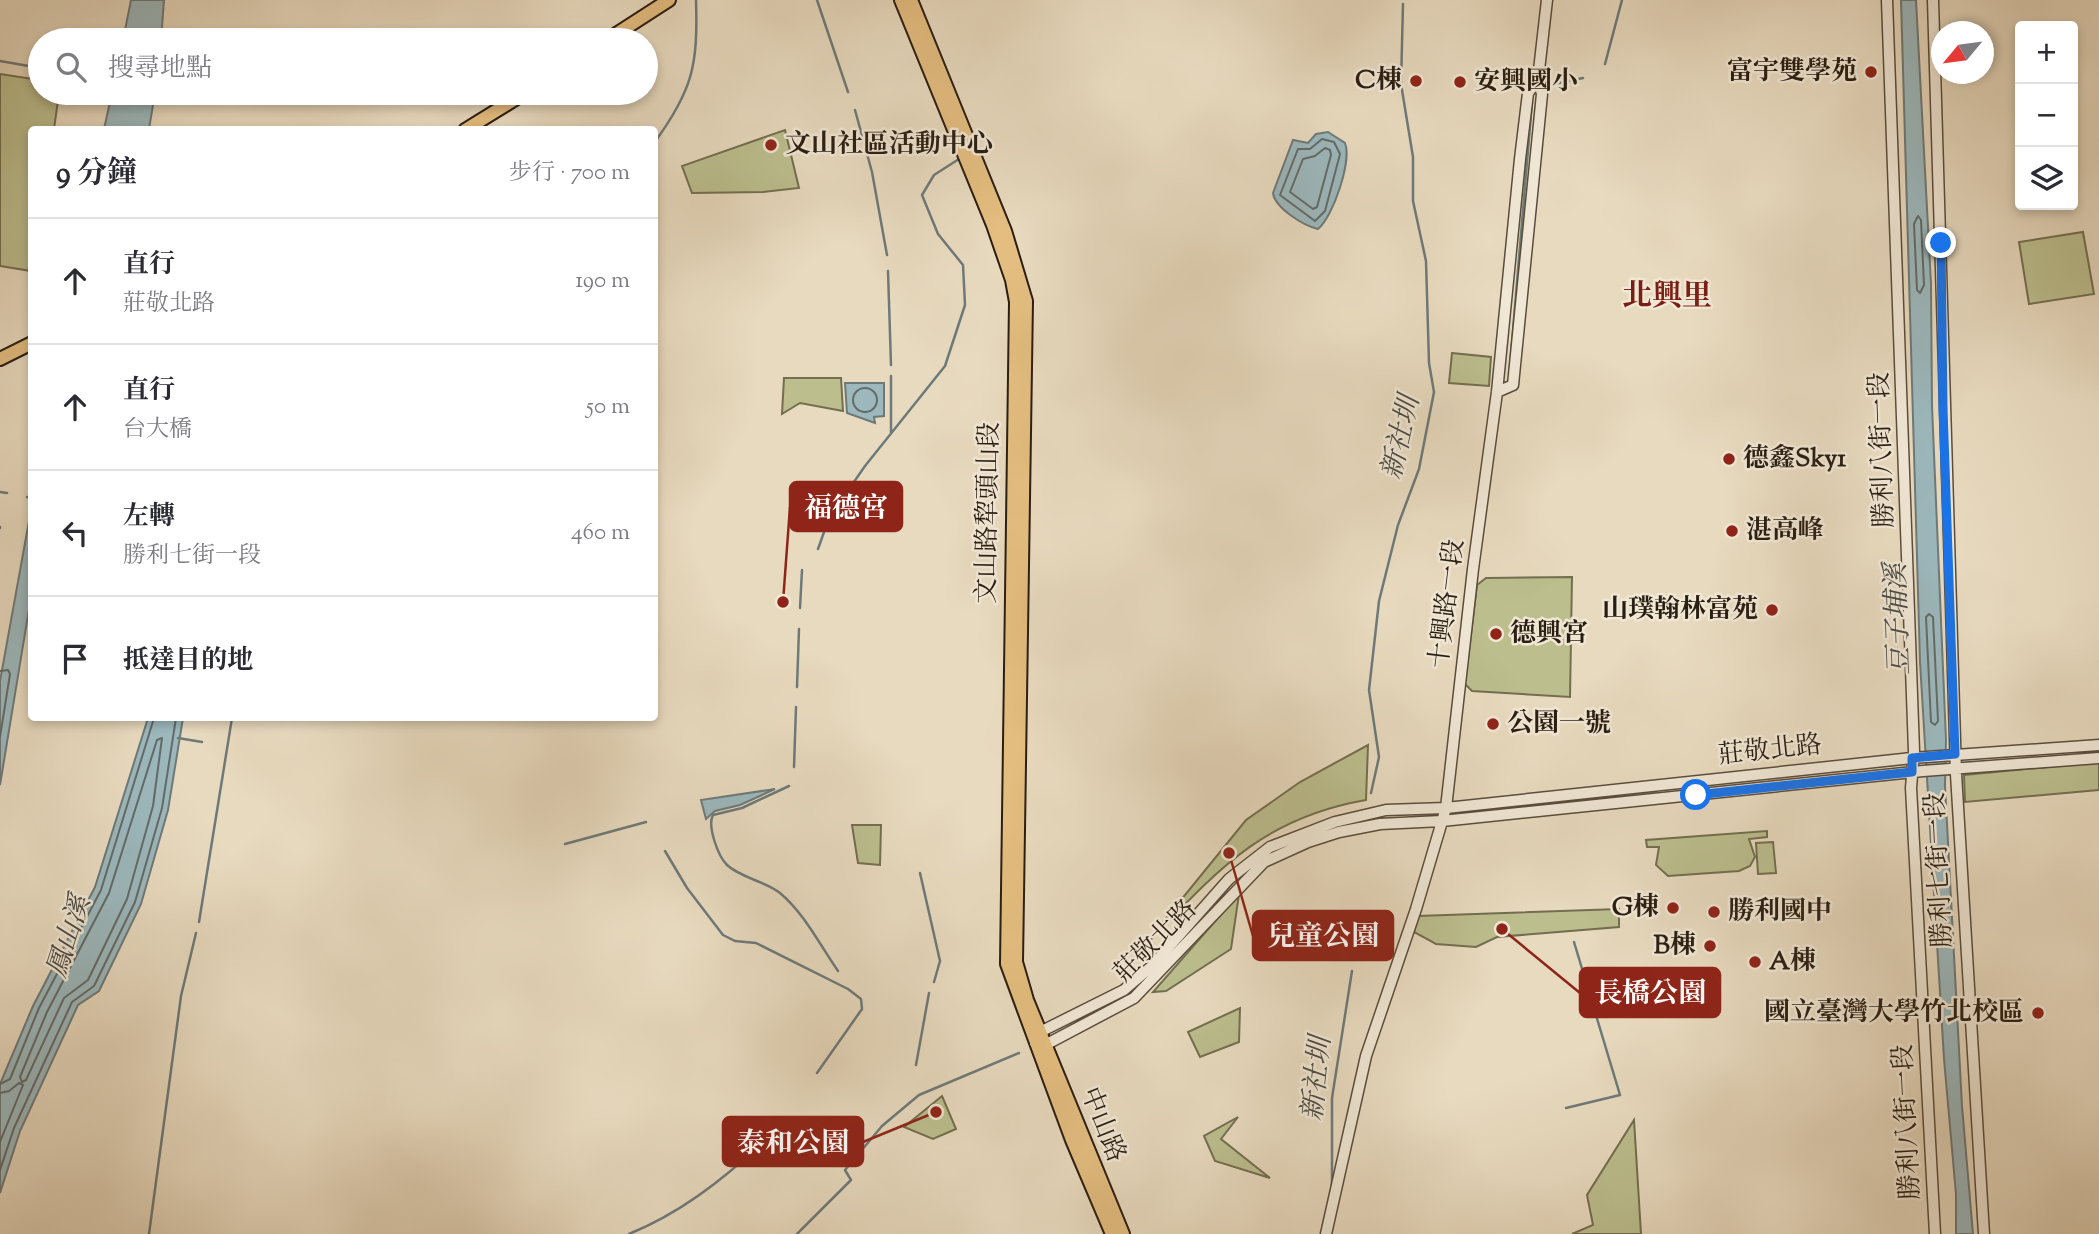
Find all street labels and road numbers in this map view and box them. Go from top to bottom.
street label: 勝利八街一段 [1862,371,1904,529]
street label: 文山路犂頭山段 [969,422,1009,604]
street label: 十興路一段 [1422,537,1474,671]
street label: 莊敬北路 [1716,727,1824,775]
street label: 勝利七街一段 [1917,791,1963,949]
street label: 莊敬北路 [1106,892,1206,992]
street label: 勝利八街一段 [1885,1043,1931,1201]
street label: 中山路 [1070,1082,1134,1168]

